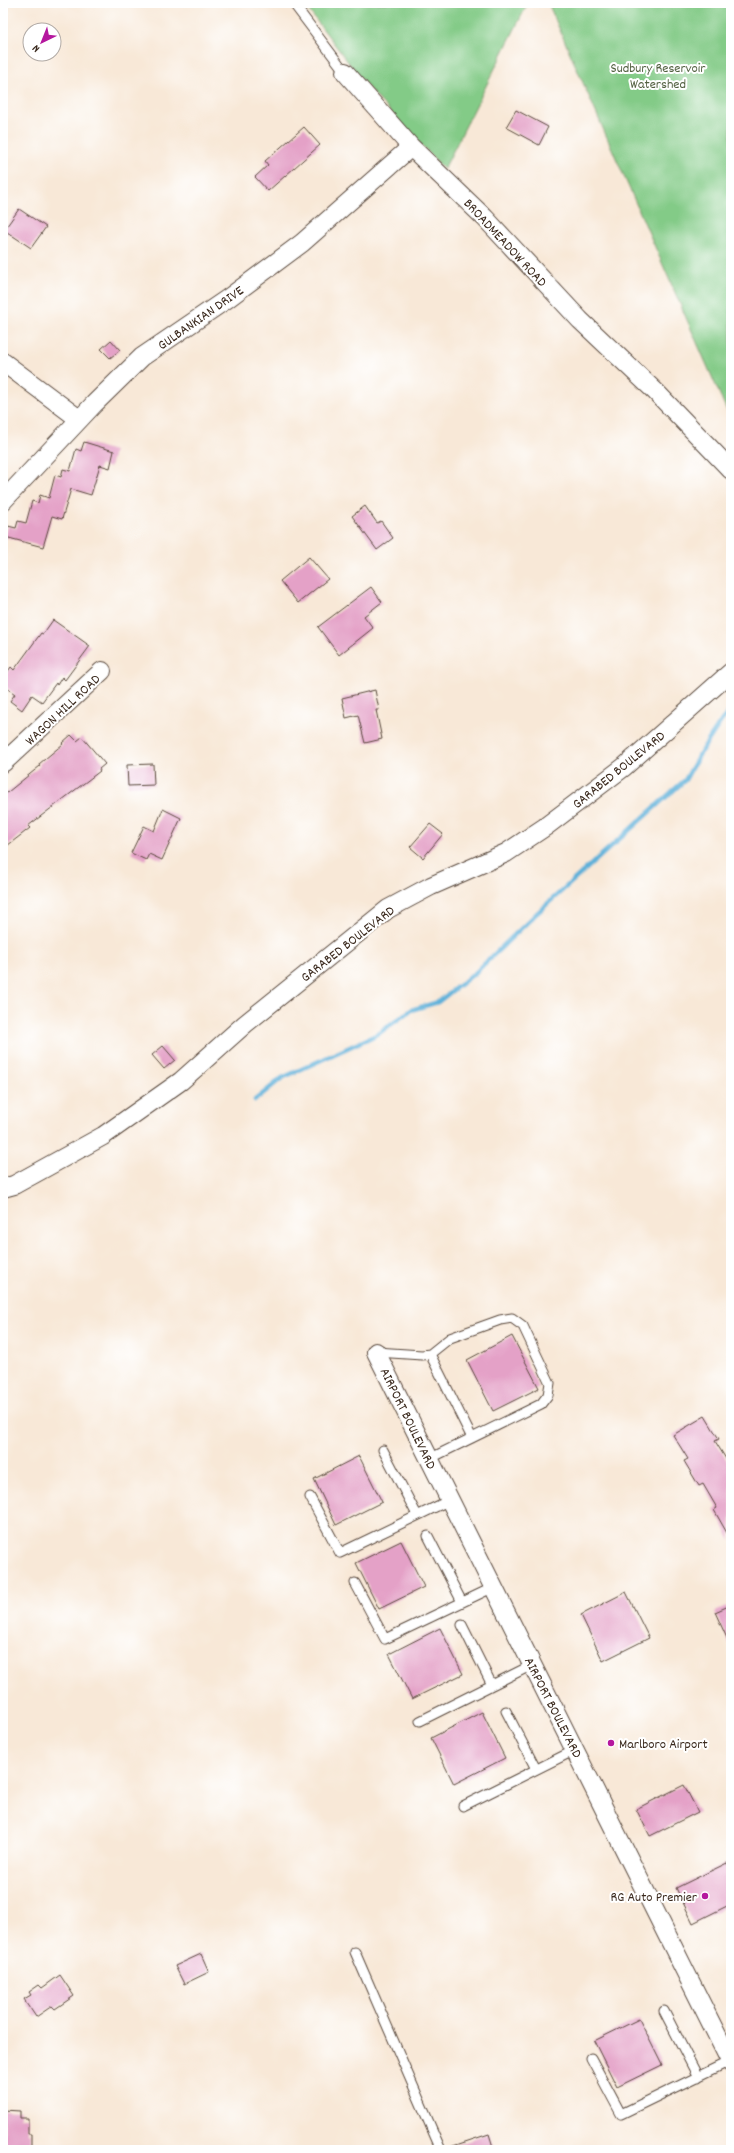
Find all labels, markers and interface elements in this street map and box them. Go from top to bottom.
north arrow [22,22,62,62]
text: N [29,40,44,56]
park label: Sudbury Reservoir Watershed [611,59,706,95]
street label: BROADMEADOW ROAD [458,195,551,292]
street label: GULBANKIAN DRIVE [154,281,249,356]
street label: WAGON HILL ROAD [21,670,106,751]
street label: GARABED BOULEVARD [568,727,670,814]
street label: GARABED BOULEVARD [297,901,400,988]
street label: AIRPORT BOULEVARD [374,1365,440,1473]
street label: AIRPORT BOULEVARD [518,1654,586,1762]
place label: Marlboro Airport [619,1735,708,1755]
marker: Marlboro Airport [606,1738,616,1748]
place label: RG Auto Premier [610,1888,698,1908]
marker: RG Auto Premier [700,1891,710,1901]

